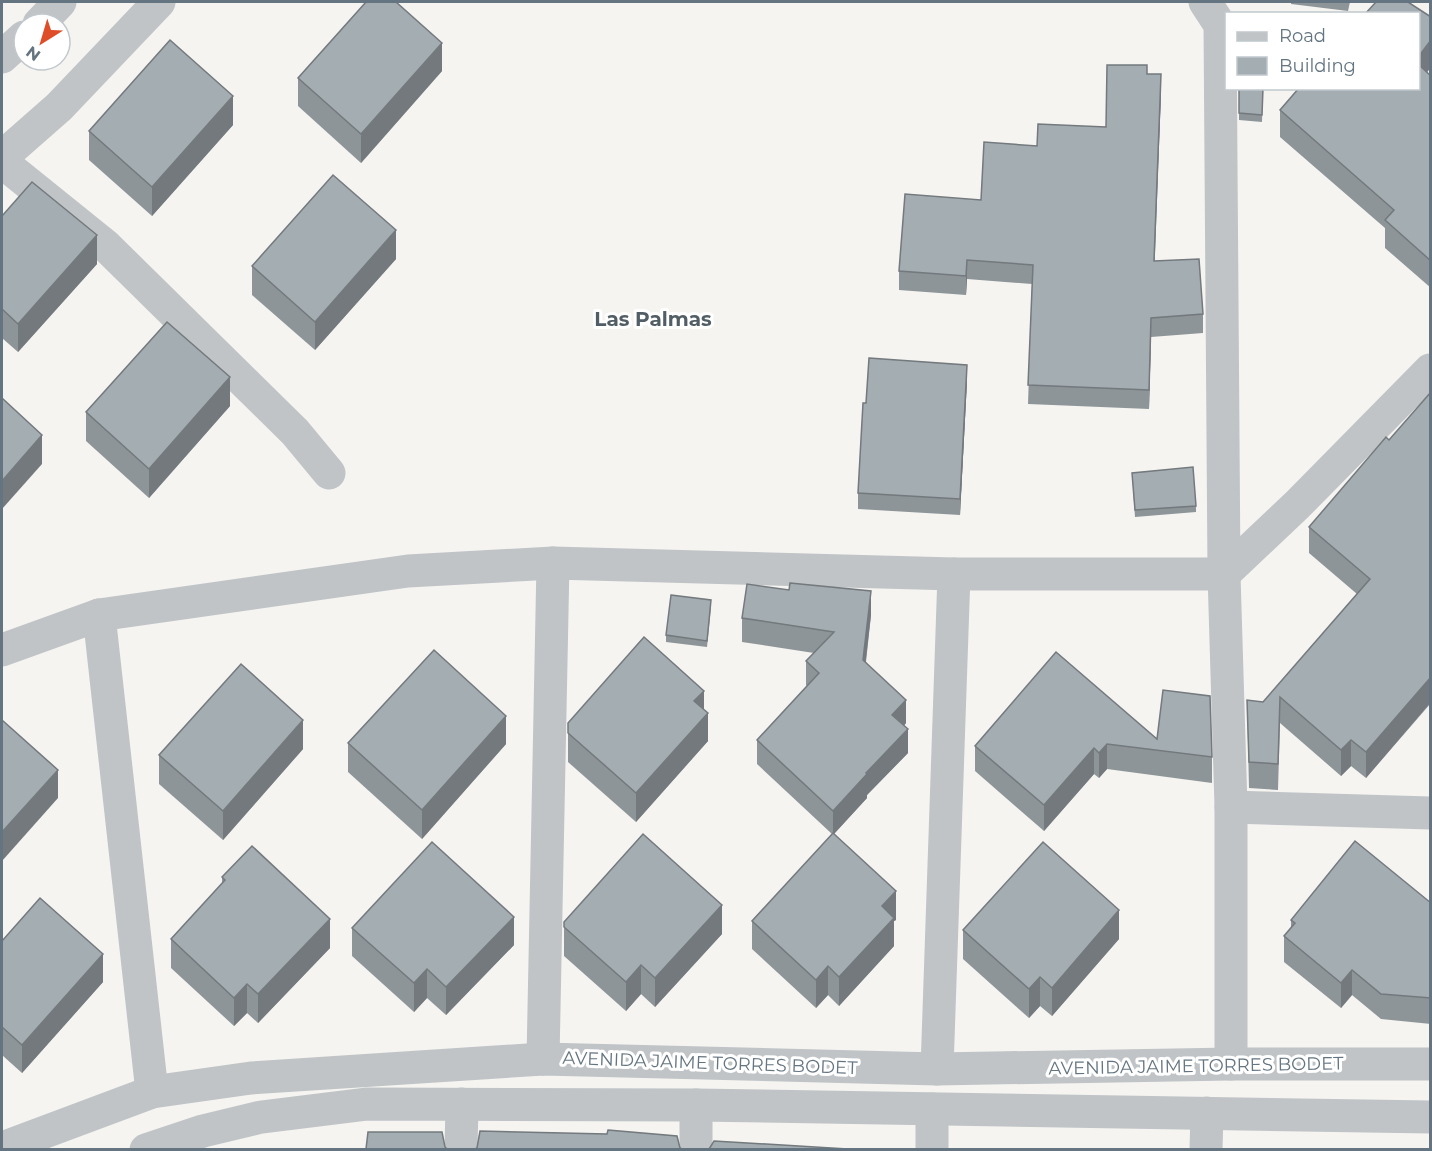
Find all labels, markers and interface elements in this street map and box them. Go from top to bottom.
north arrow [12,12,72,72]
legend [1225,12,1420,90]
text: Road [1279,25,1326,47]
text: N [22,42,44,65]
text: Building [1279,55,1356,77]
district label: Las Palmas [594,307,712,331]
street label: AVENIDA JAIME TORRES BODET [562,1047,858,1079]
street label: AVENIDA JAIME TORRES BODET [1048,1052,1344,1080]

